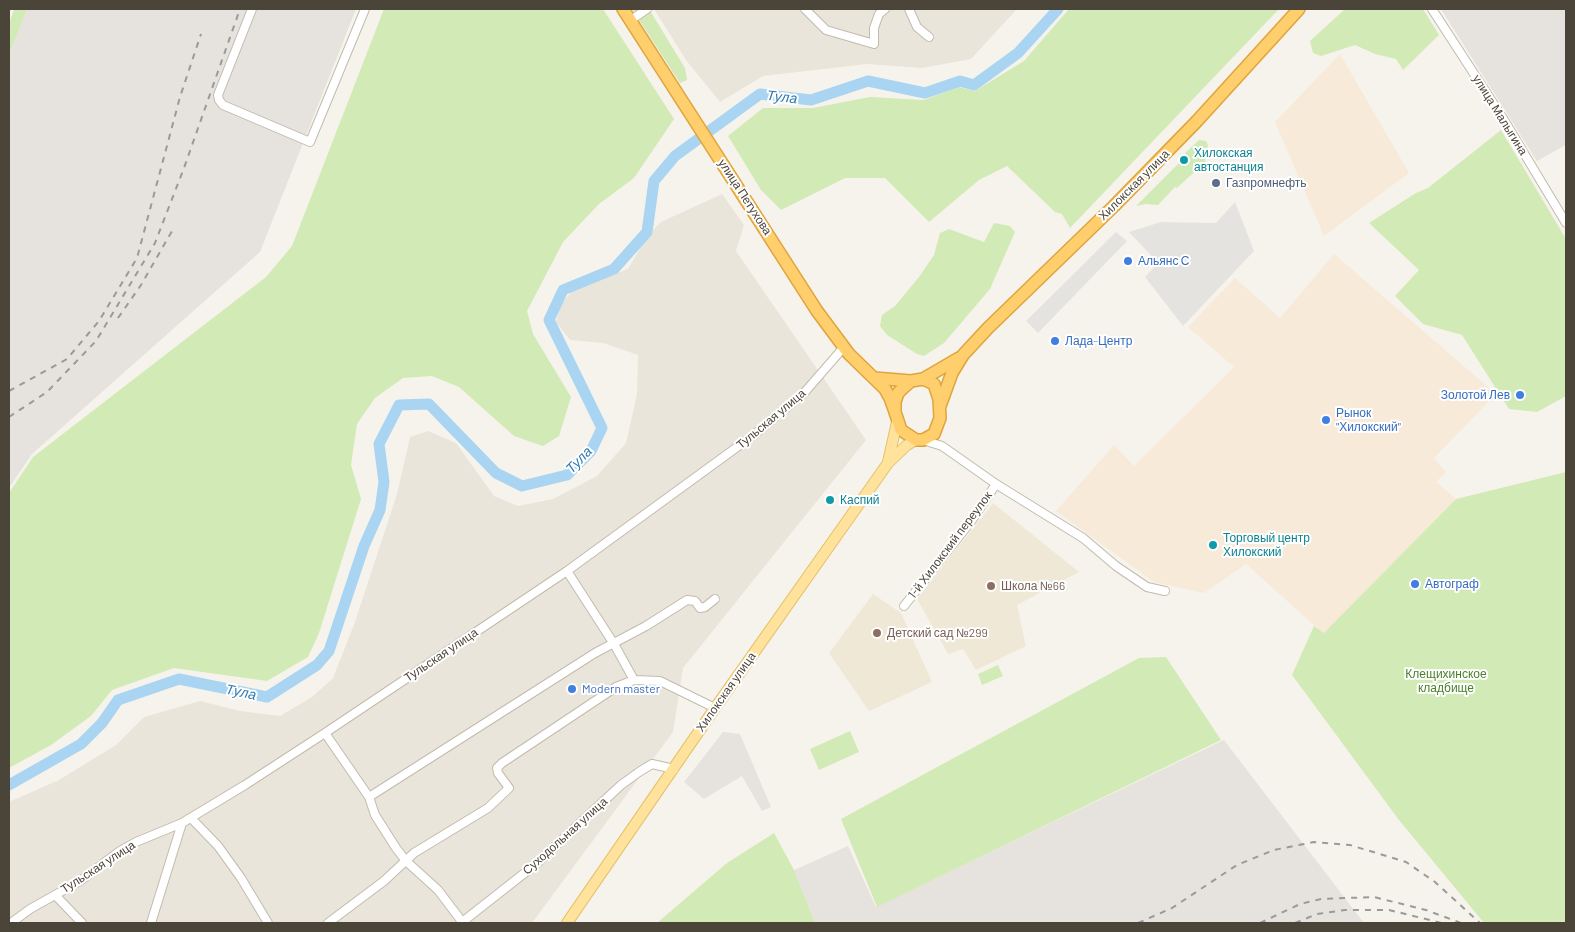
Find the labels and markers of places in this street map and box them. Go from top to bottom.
place label: Хилокская автостанция [1194,146,1264,174]
marker: Хилокская автостанция [1178,154,1190,166]
place label: Газпромнефть [1226,176,1307,190]
marker: Газпромнефть [1210,177,1222,189]
place label: Альянс С [1138,254,1189,268]
marker: Альянс С [1122,255,1134,267]
place label: Лада-Центр [1065,334,1132,348]
marker: Лада-Центр [1049,335,1061,347]
place label: Золотой Лев [1441,388,1510,402]
marker: Золотой Лев [1514,389,1526,401]
place label: Рынок "Хилокский" [1336,406,1401,434]
marker: Рынок "Хилокский" [1320,414,1332,426]
place label: Каспий [840,493,880,507]
marker: Каспий [824,494,836,506]
place label: Торговый центр Хилокский [1223,531,1310,559]
marker: Торговый центр Хилокский [1207,539,1219,551]
place label: Автограф [1425,577,1479,591]
marker: Автограф [1409,578,1421,590]
place label: Школа №66 [1001,579,1065,593]
marker: Школа №66 [985,580,997,592]
place label: Детский сад №299 [887,626,988,640]
marker: Детский сад №299 [871,627,883,639]
place label: Modern master [582,682,660,696]
marker: Modern master [566,683,578,695]

